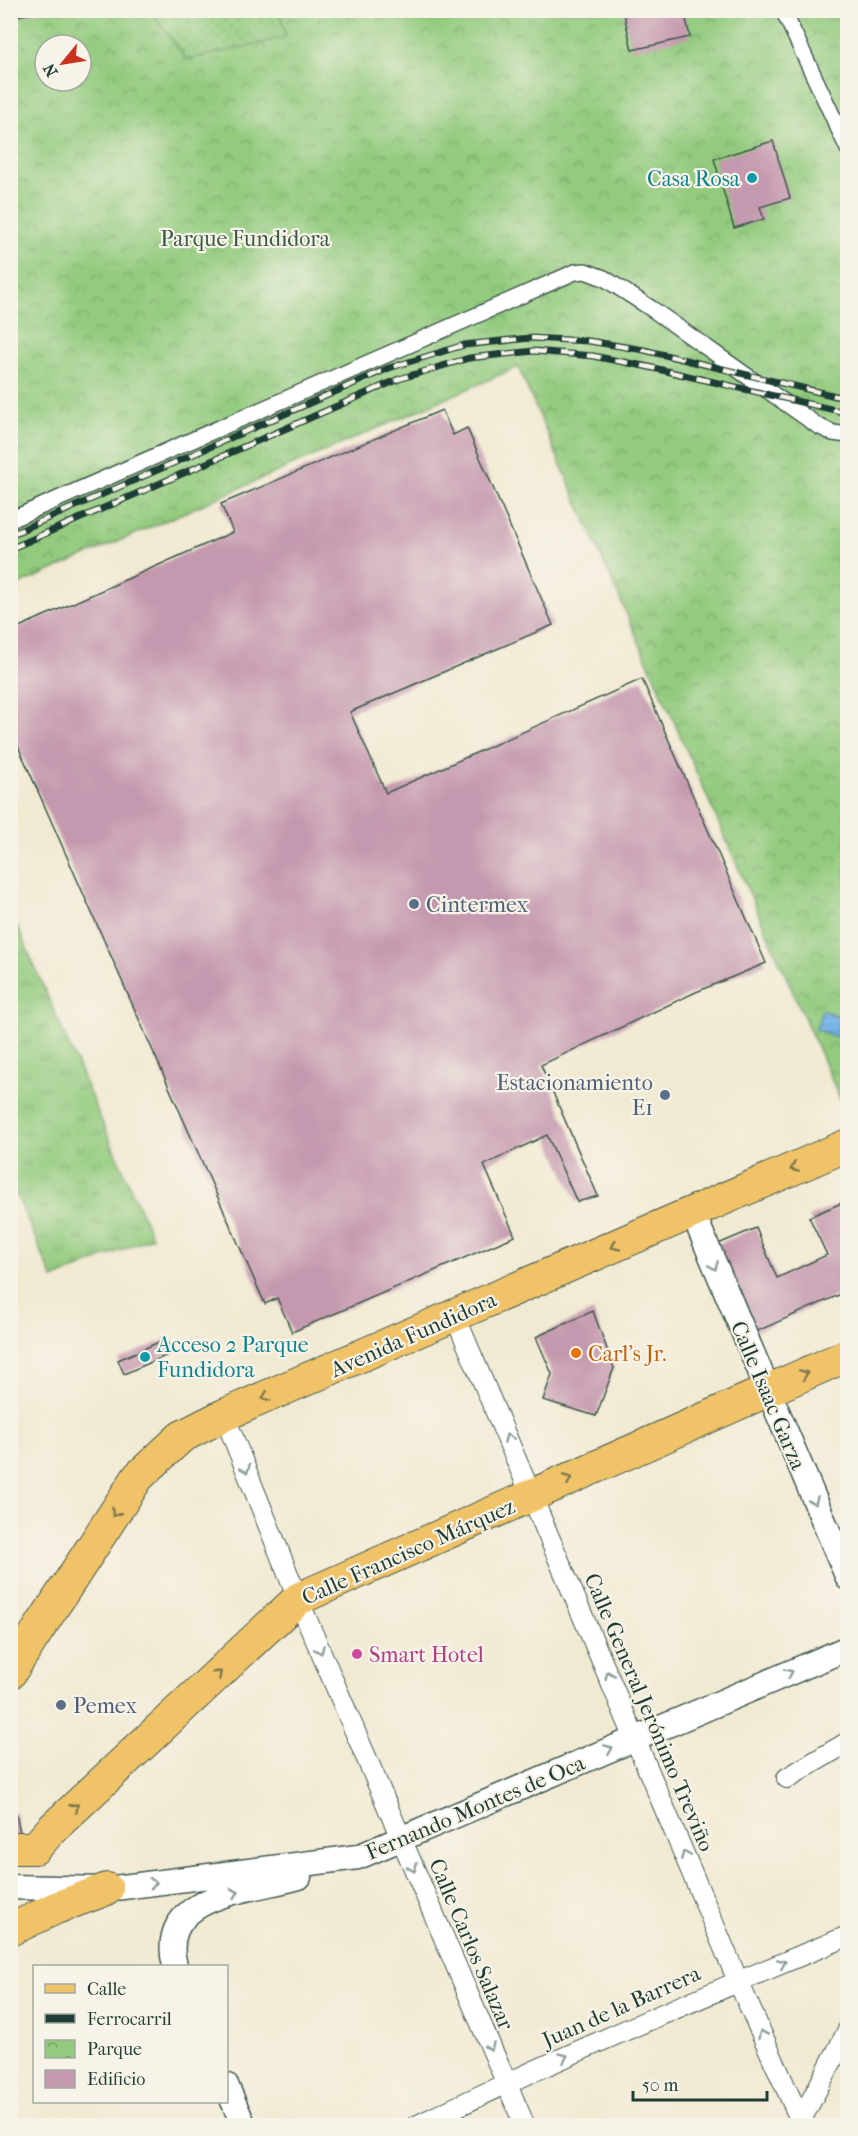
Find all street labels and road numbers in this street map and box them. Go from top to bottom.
street label: Avenida Fundidora [325,1286,501,1384]
street label: Calle Isaac Garza [725,1317,811,1474]
street label: Calle Francisco Márquez [298,1493,519,1611]
street label: Calle General Jerónimo Treviño [579,1569,720,1855]
street label: Fernando Montes de Oca [362,1750,590,1866]
street label: Calle Carlos Salazar [423,1855,519,2035]
street label: Juan de la Barrera [537,1960,705,2054]

